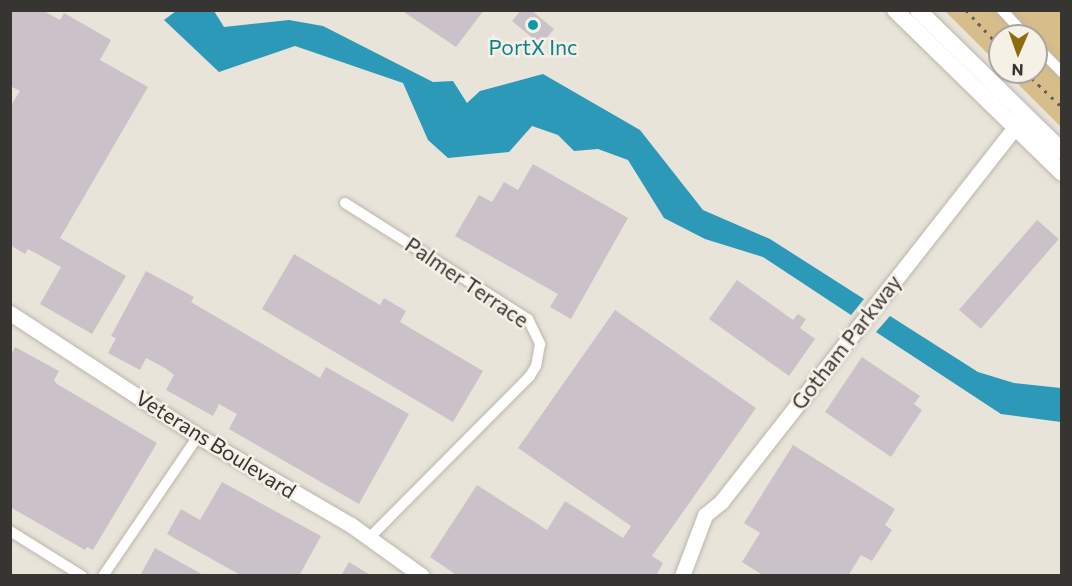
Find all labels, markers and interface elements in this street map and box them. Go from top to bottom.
marker: PortX Inc [526,18,540,32]
north arrow [988,24,1048,84]
place label: PortX Inc [489,34,577,60]
text: N [1011,61,1024,80]
street label: Palmer Terrace [401,232,533,332]
street label: Gotham Parkway [786,270,906,414]
street label: Veterans Boulevard [131,385,301,503]

